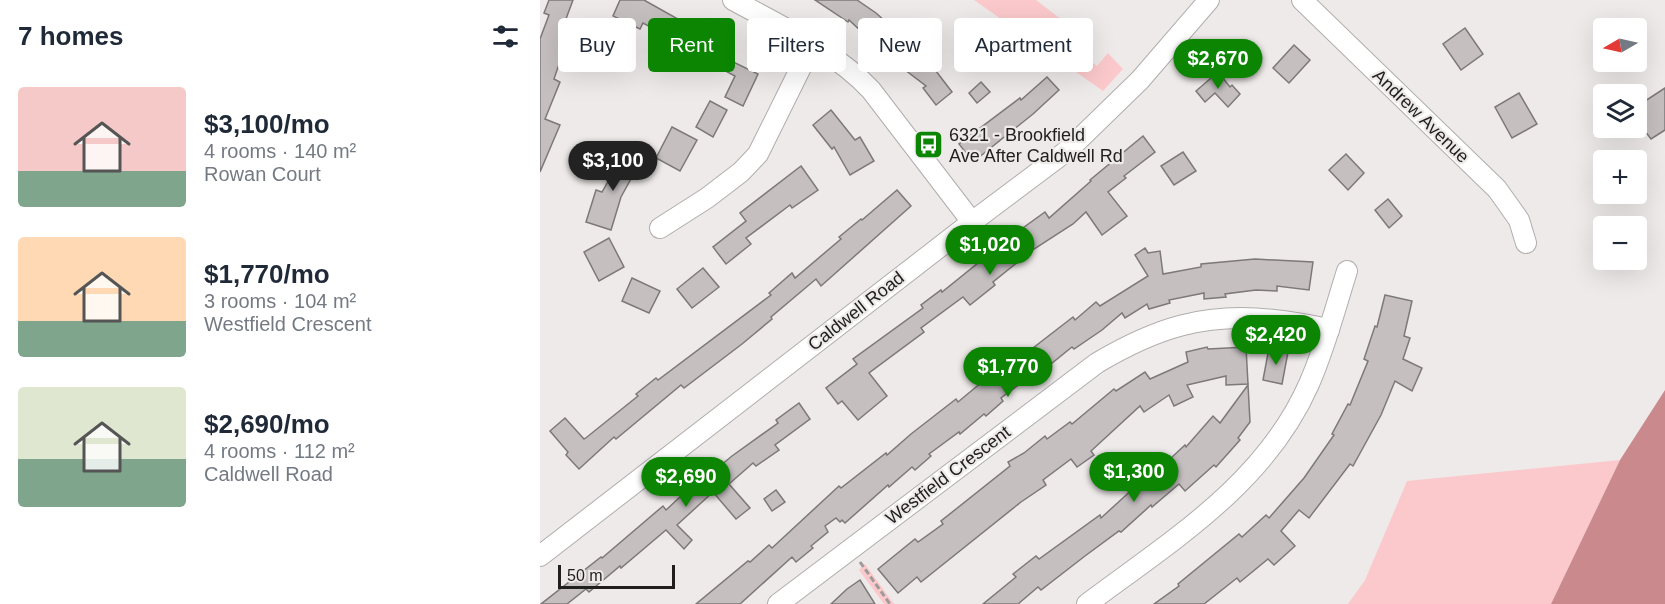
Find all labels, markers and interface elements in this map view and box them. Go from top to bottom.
chip: Buy [558,18,636,72]
chip: Rent [648,18,735,72]
chip: Filters [747,18,846,72]
chip: New [858,18,942,72]
chip: Apartment [954,18,1093,72]
north arrow [1593,18,1647,72]
map controls [1593,18,1647,270]
icon: filters [489,20,522,53]
text: 7 homes [18,21,124,51]
pin: $2,670 [1169,39,1267,90]
text: $2,670 [1187,47,1249,69]
street label: Andrew Avenue [1369,65,1473,167]
button: layers [1593,84,1647,138]
text: $3,100/mo [204,109,330,139]
icon: home [66,111,138,183]
place label: 6321 - Brookfield Ave After Caldwell Rd [949,125,1123,166]
bus stop icon: 6321 - Brookfield Ave After Caldwell Rd [912,129,944,161]
text: 4 rooms · 140 m² [204,140,356,162]
pin: $3,100 [564,141,662,192]
text: $3,100 [582,149,644,171]
button: + [1593,150,1647,204]
text: Rowan Court [204,163,321,185]
button: − [1593,216,1647,270]
pin: $1,020 [941,225,1039,276]
text: $1,020 [959,233,1021,255]
text: $1,770/mo [204,259,330,289]
icon: home [66,261,138,333]
street label: Caldwell Road [804,267,908,355]
text: 3 rooms · 104 m² [204,290,356,312]
text: Westfield Crescent [204,313,371,335]
pin: $2,420 [1227,315,1325,366]
text: $2,420 [1245,323,1307,345]
pin: $1,770 [959,347,1057,398]
text: $1,770 [977,355,1039,377]
text: $2,690/mo [204,409,330,439]
icon: home [66,411,138,483]
street label: Westfield Crescent [882,422,1014,528]
text: 4 rooms · 112 m² [204,440,355,462]
pin: $1,300 [1085,452,1183,503]
pin: $2,690 [637,457,735,508]
text: $1,300 [1103,460,1165,482]
text: Caldwell Road [204,463,333,485]
text: $2,690 [655,465,717,487]
scale bar [558,562,675,590]
text: 50 m [567,567,603,584]

